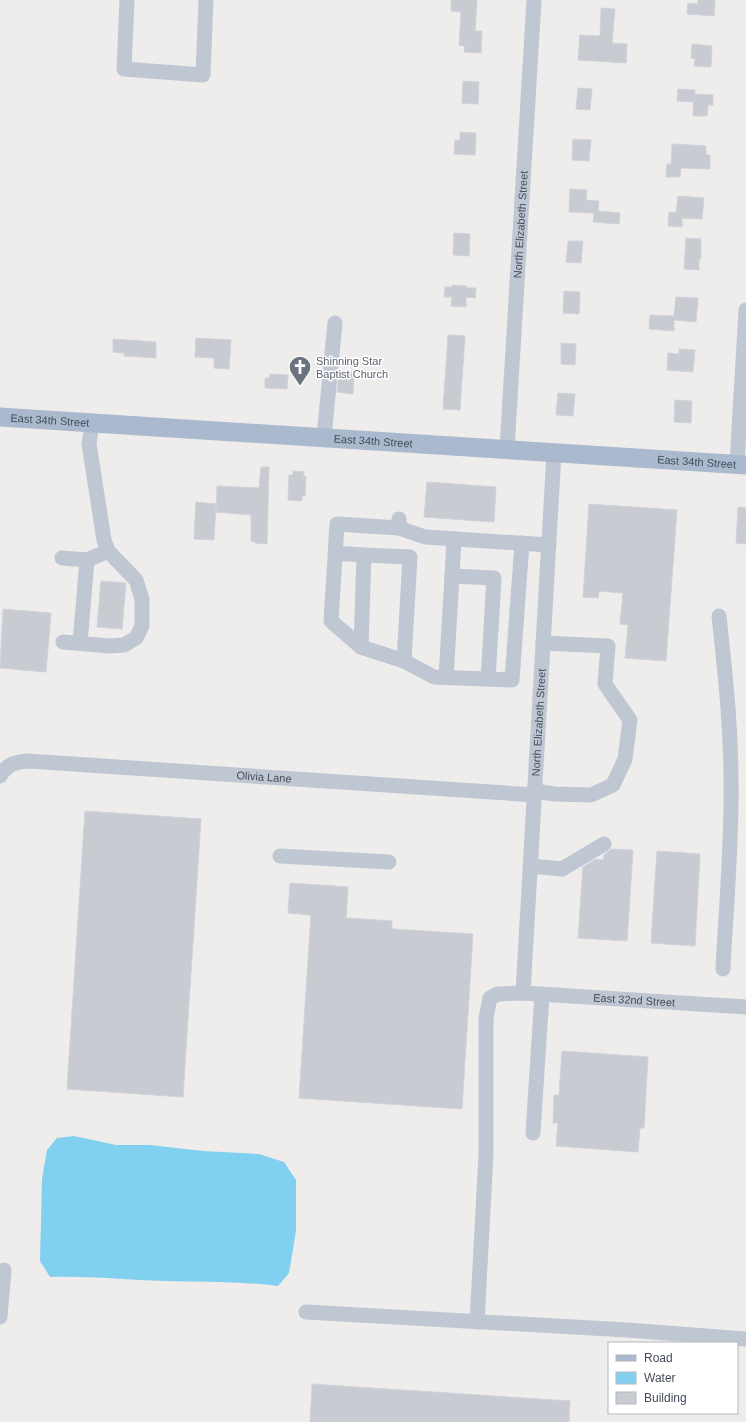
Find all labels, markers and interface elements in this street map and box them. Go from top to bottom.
street label: North Elizabeth Street [511,170,530,279]
church icon: Shinning Star Baptist Church [287,354,313,387]
place label: Shinning Star Baptist Church [316,355,388,380]
street label: East 34th Street [10,412,90,429]
street label: East 34th Street [333,432,413,450]
street label: East 34th Street [657,453,736,470]
street label: North Elizabeth Street [529,668,548,777]
street label: Olivia Lane [236,769,292,785]
street label: East 32nd Street [593,991,675,1009]
legend [608,1342,738,1414]
text: Road [644,1351,673,1365]
text: Water [644,1371,676,1385]
text: Building [644,1391,687,1405]

